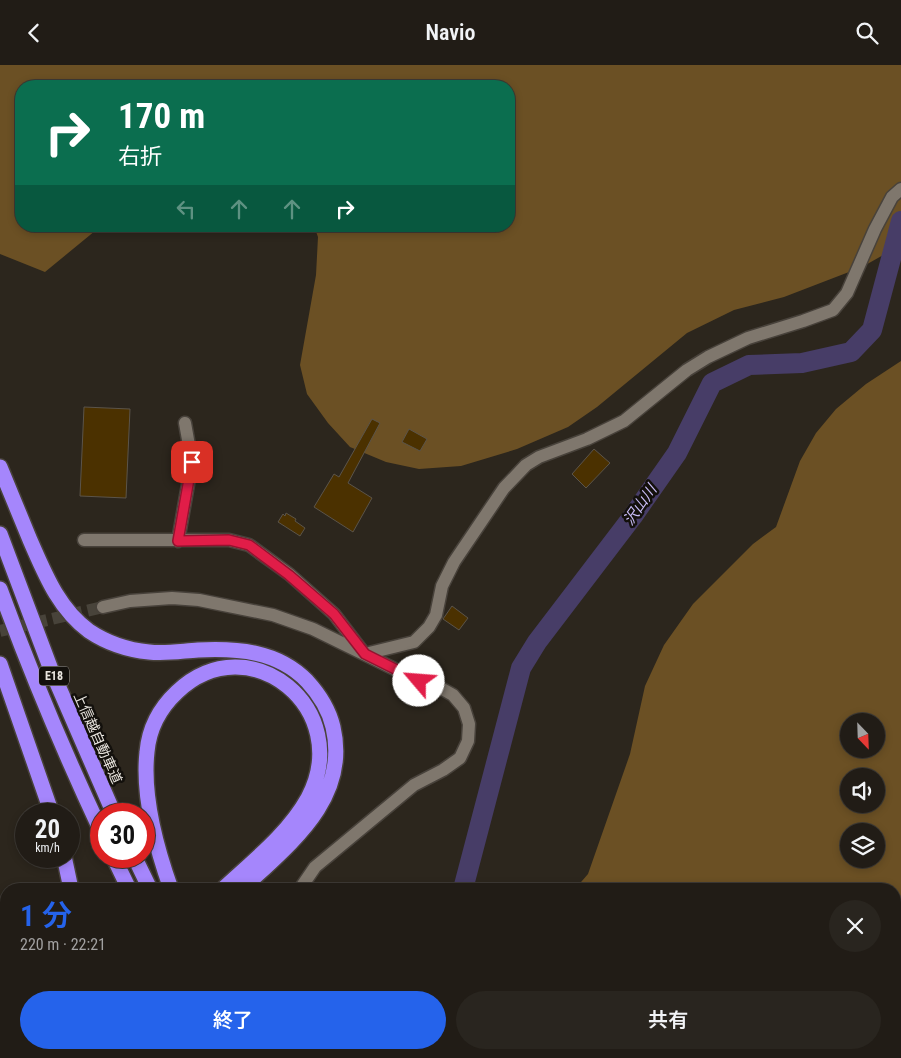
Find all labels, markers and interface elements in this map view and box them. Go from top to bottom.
icon: back [20,19,48,47]
icon: search [853,19,881,47]
text: Navio [426,20,475,45]
text: 170 m [118,96,205,137]
icon: right [35,100,100,165]
text: 右折 [118,144,162,169]
icon: left [172,195,200,223]
icon: ahead [225,195,253,223]
icon: ahead [278,195,306,223]
icon: right [331,195,359,223]
pin [171,441,213,483]
icon: arrive [178,448,206,476]
water label: 沢山川 [620,480,661,529]
position arrow [392,654,444,706]
road number: E18 [39,667,69,685]
street label: 上信越自動車道 [71,690,125,786]
north arrow [840,713,885,757]
map controls [840,713,885,868]
button: sound [840,768,885,813]
speed limit sign: 30 [90,803,155,868]
text: 20 [35,815,60,844]
button: layers [840,823,885,868]
text: km/h [35,841,60,855]
text: 1 分 [20,898,72,933]
button: close [829,900,881,952]
text: 220 m · 22:21 [20,935,106,954]
button: 終了 [20,991,446,1049]
button: 共有 [456,991,881,1049]

